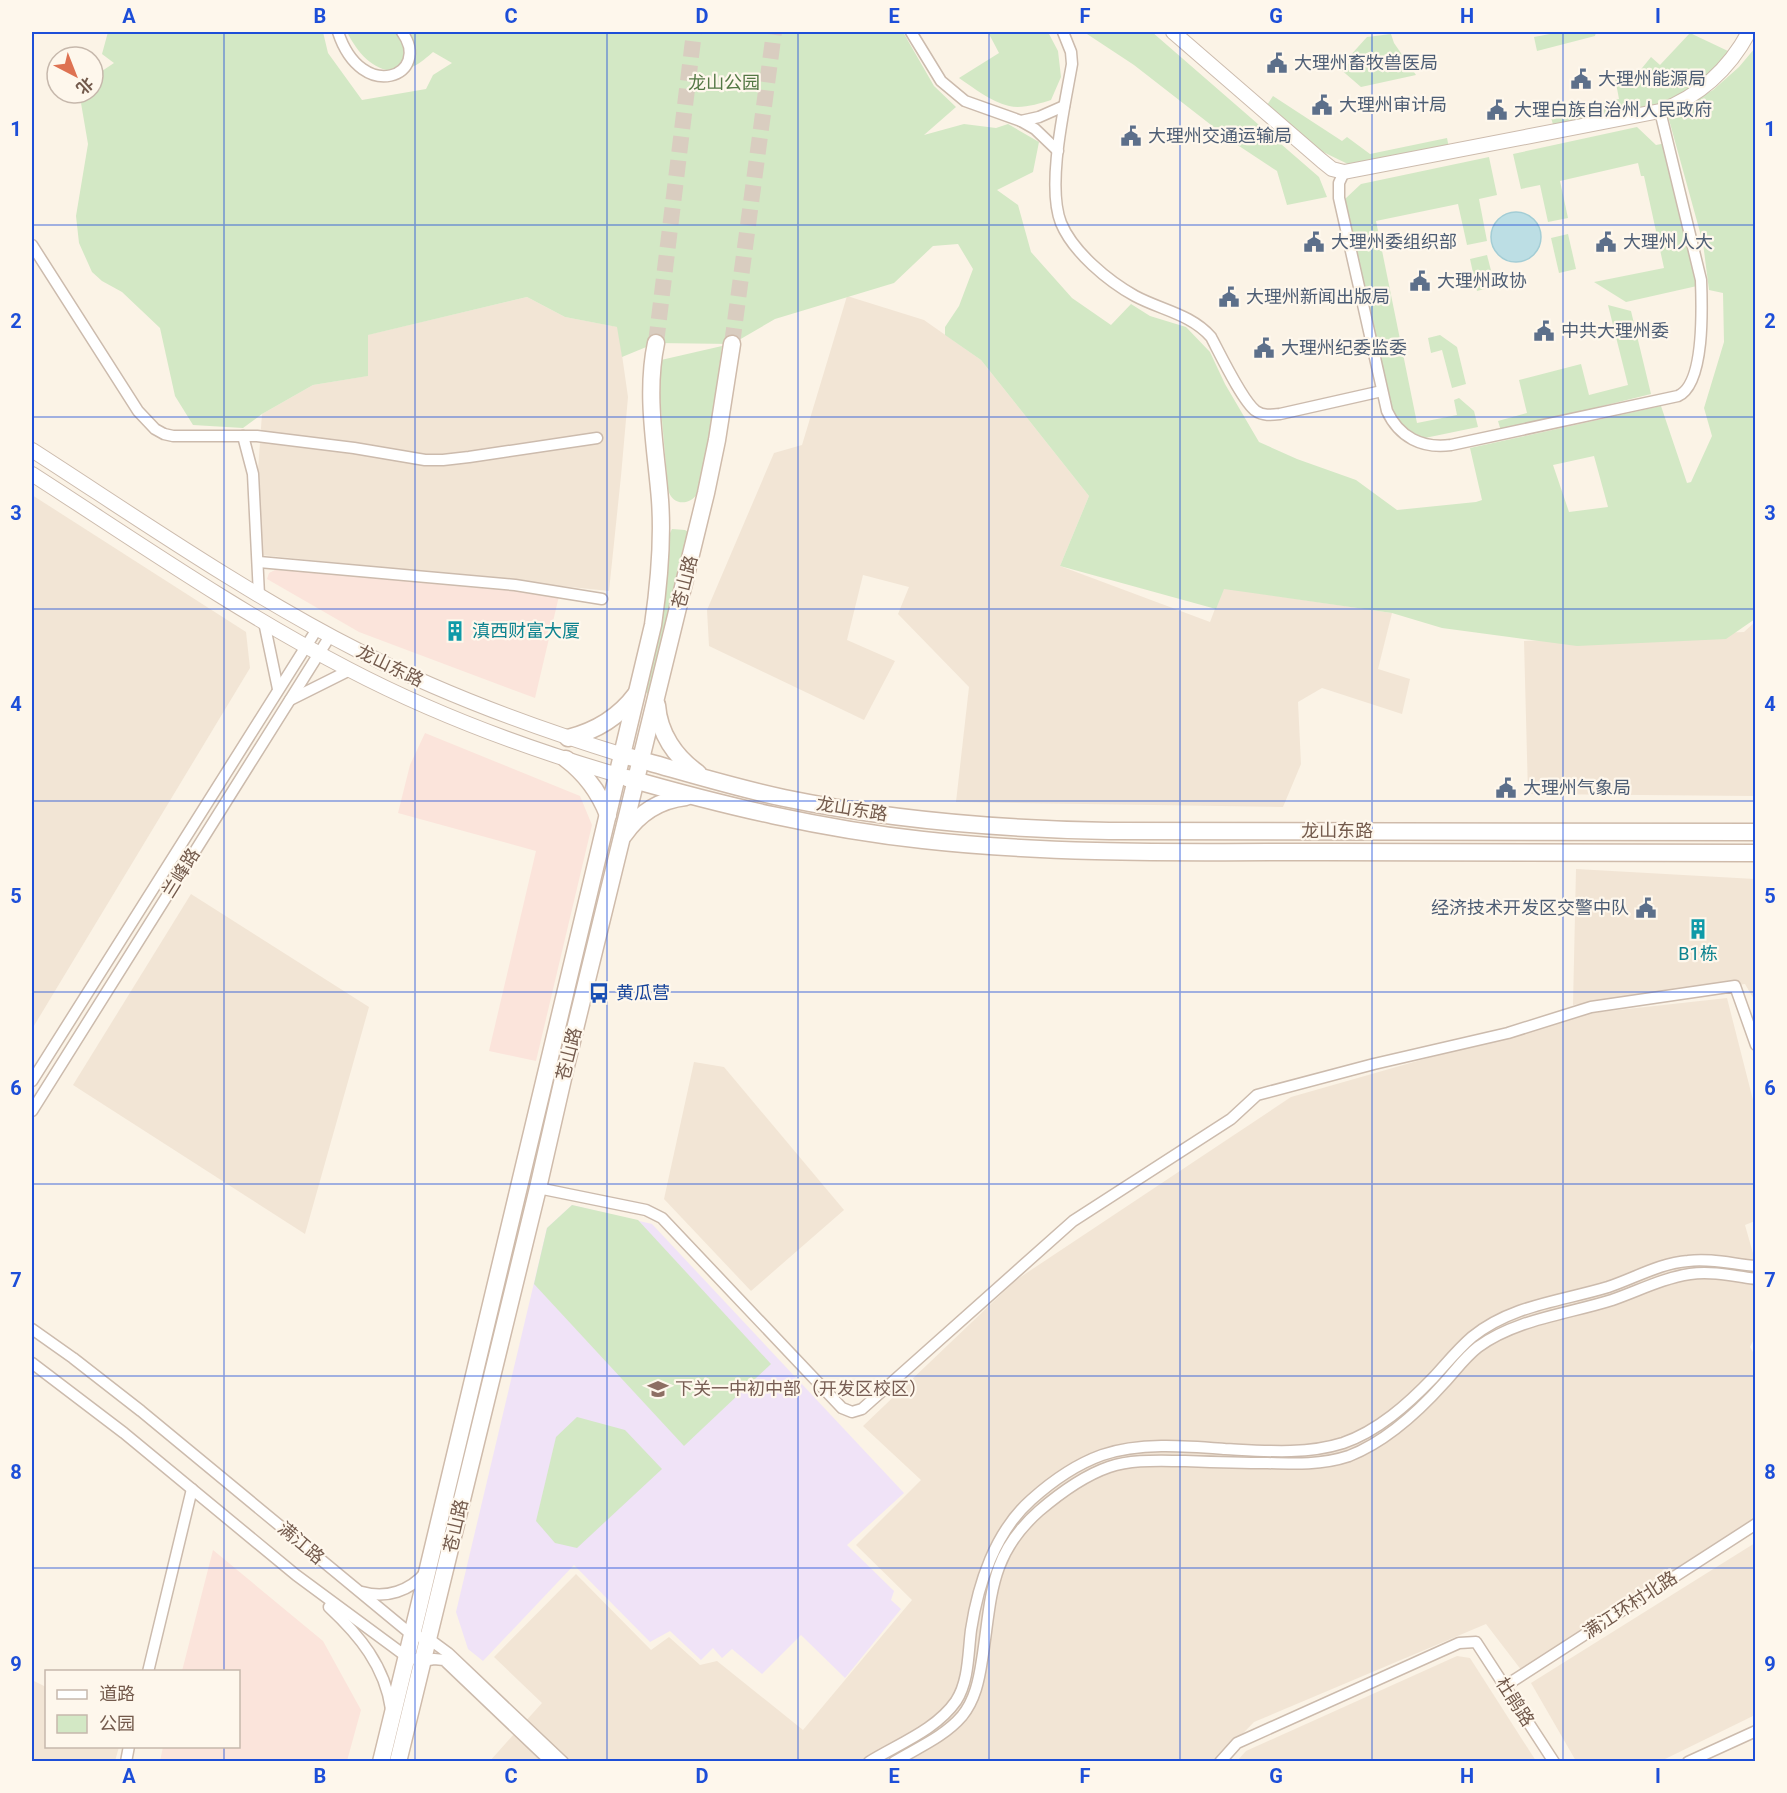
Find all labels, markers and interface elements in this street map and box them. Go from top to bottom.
text: A [122,4,136,28]
text: B [314,4,326,28]
text: C [504,4,518,28]
text: D [696,4,709,28]
text: E [888,4,900,28]
text: F [1080,4,1091,28]
text: G [1269,4,1283,28]
text: H [1460,4,1474,28]
text: I [1655,4,1661,28]
north arrow [45,45,105,105]
public building icon: 大理州畜牧兽医局 [1265,51,1289,75]
place label: 大理州畜牧兽医局 [1294,52,1438,73]
public building icon: 大理州能源局 [1569,67,1593,91]
place label: 大理州能源局 [1598,68,1706,89]
park label: 龙山公园 [688,72,760,93]
text: 北 [72,73,97,98]
public building icon: 大理州审计局 [1310,93,1334,117]
place label: 大理州审计局 [1339,94,1447,115]
public building icon: 大理白族自治州人民政府 [1485,98,1509,122]
place label: 大理白族自治州人民政府 [1514,99,1712,120]
text: 1 [10,117,22,141]
text: 1 [1764,117,1776,141]
public building icon: 大理州交通运输局 [1119,124,1143,148]
place label: 大理州交通运输局 [1148,125,1292,146]
public building icon: 大理州委组织部 [1302,230,1326,254]
public building icon: 大理州人大 [1594,230,1618,254]
place label: 大理州委组织部 [1331,231,1457,252]
place label: 大理州人大 [1623,231,1713,252]
public building icon: 大理州政协 [1408,269,1432,293]
place label: 大理州政协 [1437,270,1527,291]
public building icon: 大理州新闻出版局 [1217,285,1241,309]
place label: 大理州新闻出版局 [1246,286,1390,307]
text: 2 [10,309,22,333]
text: 2 [1764,309,1776,333]
public building icon: 中共大理州委 [1532,319,1556,343]
place label: 中共大理州委 [1561,320,1669,341]
public building icon: 大理州纪委监委 [1252,336,1276,360]
place label: 大理州纪委监委 [1281,337,1407,358]
text: 3 [10,501,22,525]
text: 3 [1764,501,1776,525]
street label: 苍山路 [668,553,701,611]
building icon: 滇西财富大厦 [443,619,467,643]
place label: 滇西财富大厦 [472,620,580,641]
street label: 龙山东路 [353,640,427,691]
text: 4 [10,692,22,716]
text: 4 [1764,692,1776,716]
public building icon: 大理州气象局 [1494,776,1518,800]
place label: 大理州气象局 [1523,777,1631,798]
street label: 龙山东路 [815,793,889,825]
street label: 龙山东路 [1301,820,1373,841]
street label: 兰峰路 [157,844,204,901]
text: 5 [10,884,22,908]
text: 5 [1764,884,1776,908]
public building icon: 经济技术开发区交警中队 [1634,896,1658,920]
place label: 经济技术开发区交警中队 [1431,897,1629,918]
building icon: B1栋 [1686,917,1710,941]
place label: B1栋 [1678,943,1718,964]
bus stop icon: 黄瓜营 [587,981,611,1005]
place label: 黄瓜营 [616,982,670,1003]
street label: 苍山路 [552,1025,585,1083]
text: 6 [10,1076,22,1100]
text: 6 [1764,1076,1776,1100]
text: 7 [10,1268,22,1292]
text: 7 [1764,1268,1776,1292]
school or university icon: 下关一中初中部（开发区校区） [646,1377,670,1401]
place label: 下关一中初中部（开发区校区） [675,1378,927,1399]
text: 8 [10,1460,22,1484]
text: 8 [1764,1460,1776,1484]
street label: 苍山路 [439,1497,472,1555]
street label: 满江路 [274,1517,329,1568]
street label: 满江环村北路 [1579,1566,1681,1643]
text: 9 [10,1652,22,1676]
text: 9 [1764,1652,1776,1676]
legend [45,1670,240,1748]
street label: 杜鹃路 [1492,1673,1539,1730]
text: 道路 [99,1683,135,1704]
text: 公园 [99,1713,135,1734]
text: A [122,1764,136,1788]
text: B [314,1764,326,1788]
text: C [504,1764,518,1788]
text: D [696,1764,709,1788]
text: E [888,1764,900,1788]
text: F [1080,1764,1091,1788]
text: G [1269,1764,1283,1788]
text: H [1460,1764,1474,1788]
text: I [1655,1764,1661,1788]

